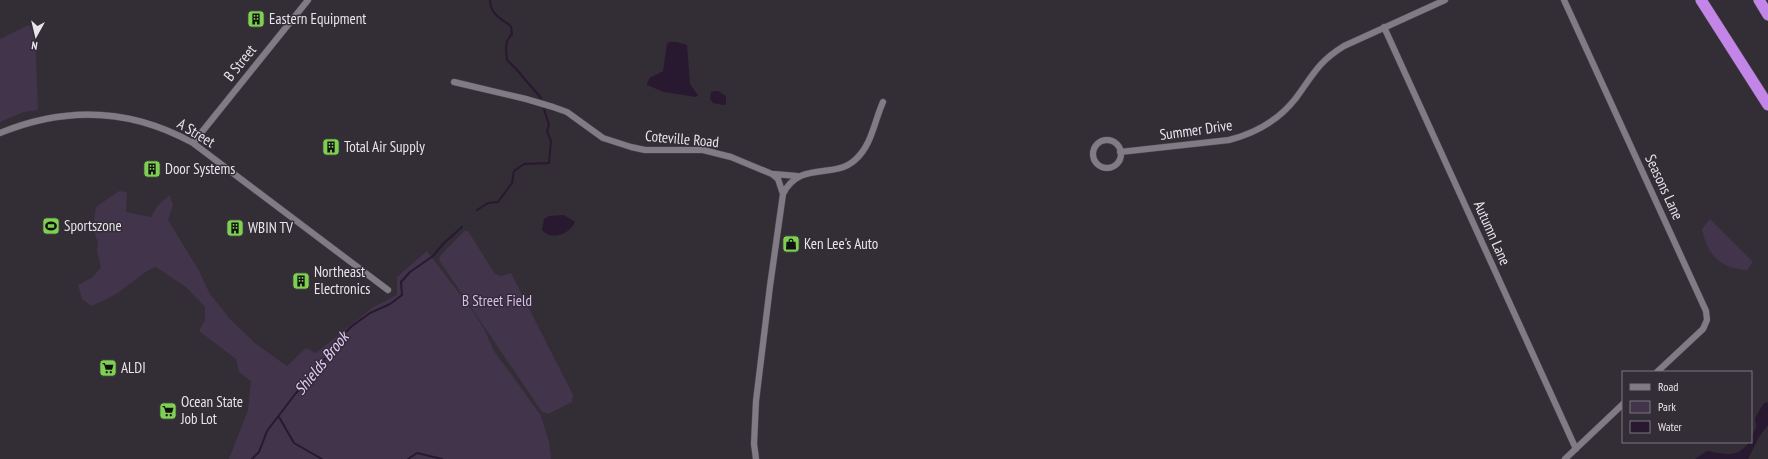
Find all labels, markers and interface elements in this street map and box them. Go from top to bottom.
building icon: Eastern Equipment [246,9,266,29]
place label: Eastern Equipment [269,9,366,28]
north arrow [16,16,56,56]
text: N [31,39,39,53]
street label: B Street [219,41,260,85]
street label: A Street [174,114,219,151]
street label: Summer Drive [1158,115,1233,144]
street label: Coteville Road [644,126,720,151]
building icon: Total Air Supply [321,137,341,157]
place label: Total Air Supply [344,137,425,156]
street label: Seasons Lane [1641,151,1688,222]
building icon: Door Systems [142,159,162,179]
place label: Door Systems [165,159,235,178]
street label: Autumn Lane [1470,198,1515,268]
sports icon: Sportszone [41,216,61,236]
place label: Sportszone [64,216,122,235]
building icon: WBIN TV [225,218,245,238]
place label: WBIN TV [248,218,293,237]
shop icon: Ken Lee's Auto [781,234,801,254]
place label: Ken Lee's Auto [804,234,878,253]
place label: Northeast Electronics [314,262,370,298]
building icon: Northeast Electronics [291,271,311,291]
park label: B Street Field [462,291,532,310]
water label: Shields Brook [290,326,354,399]
supermarket icon: ALDI [98,358,118,378]
place label: ALDI [121,358,146,377]
legend [1622,371,1752,443]
text: Road [1658,379,1678,394]
place label: Ocean State Job Lot [180,392,243,428]
text: Park [1658,399,1676,414]
supermarket icon: Ocean State Job Lot [158,401,178,421]
text: Water [1658,419,1683,434]

